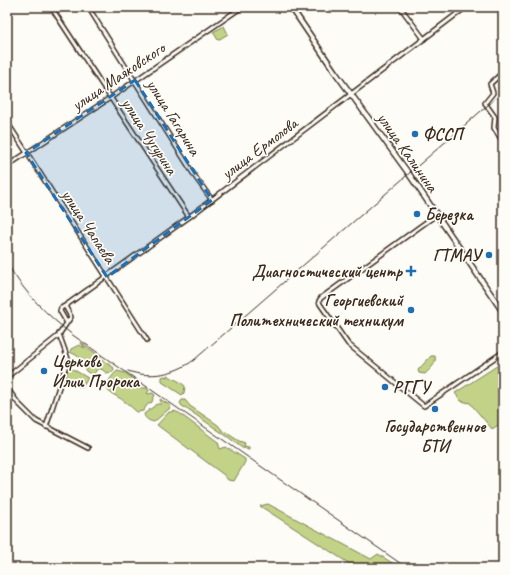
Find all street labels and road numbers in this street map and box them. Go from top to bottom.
street label: улица Маяковского [67,36,171,116]
street label: улица Гагарина [141,74,206,161]
street label: улица Чугурина [116,93,183,180]
street label: улица Калинина [372,107,444,198]
street label: улица Ермолова [216,112,303,184]
street label: улица Чапаева [56,184,121,269]

